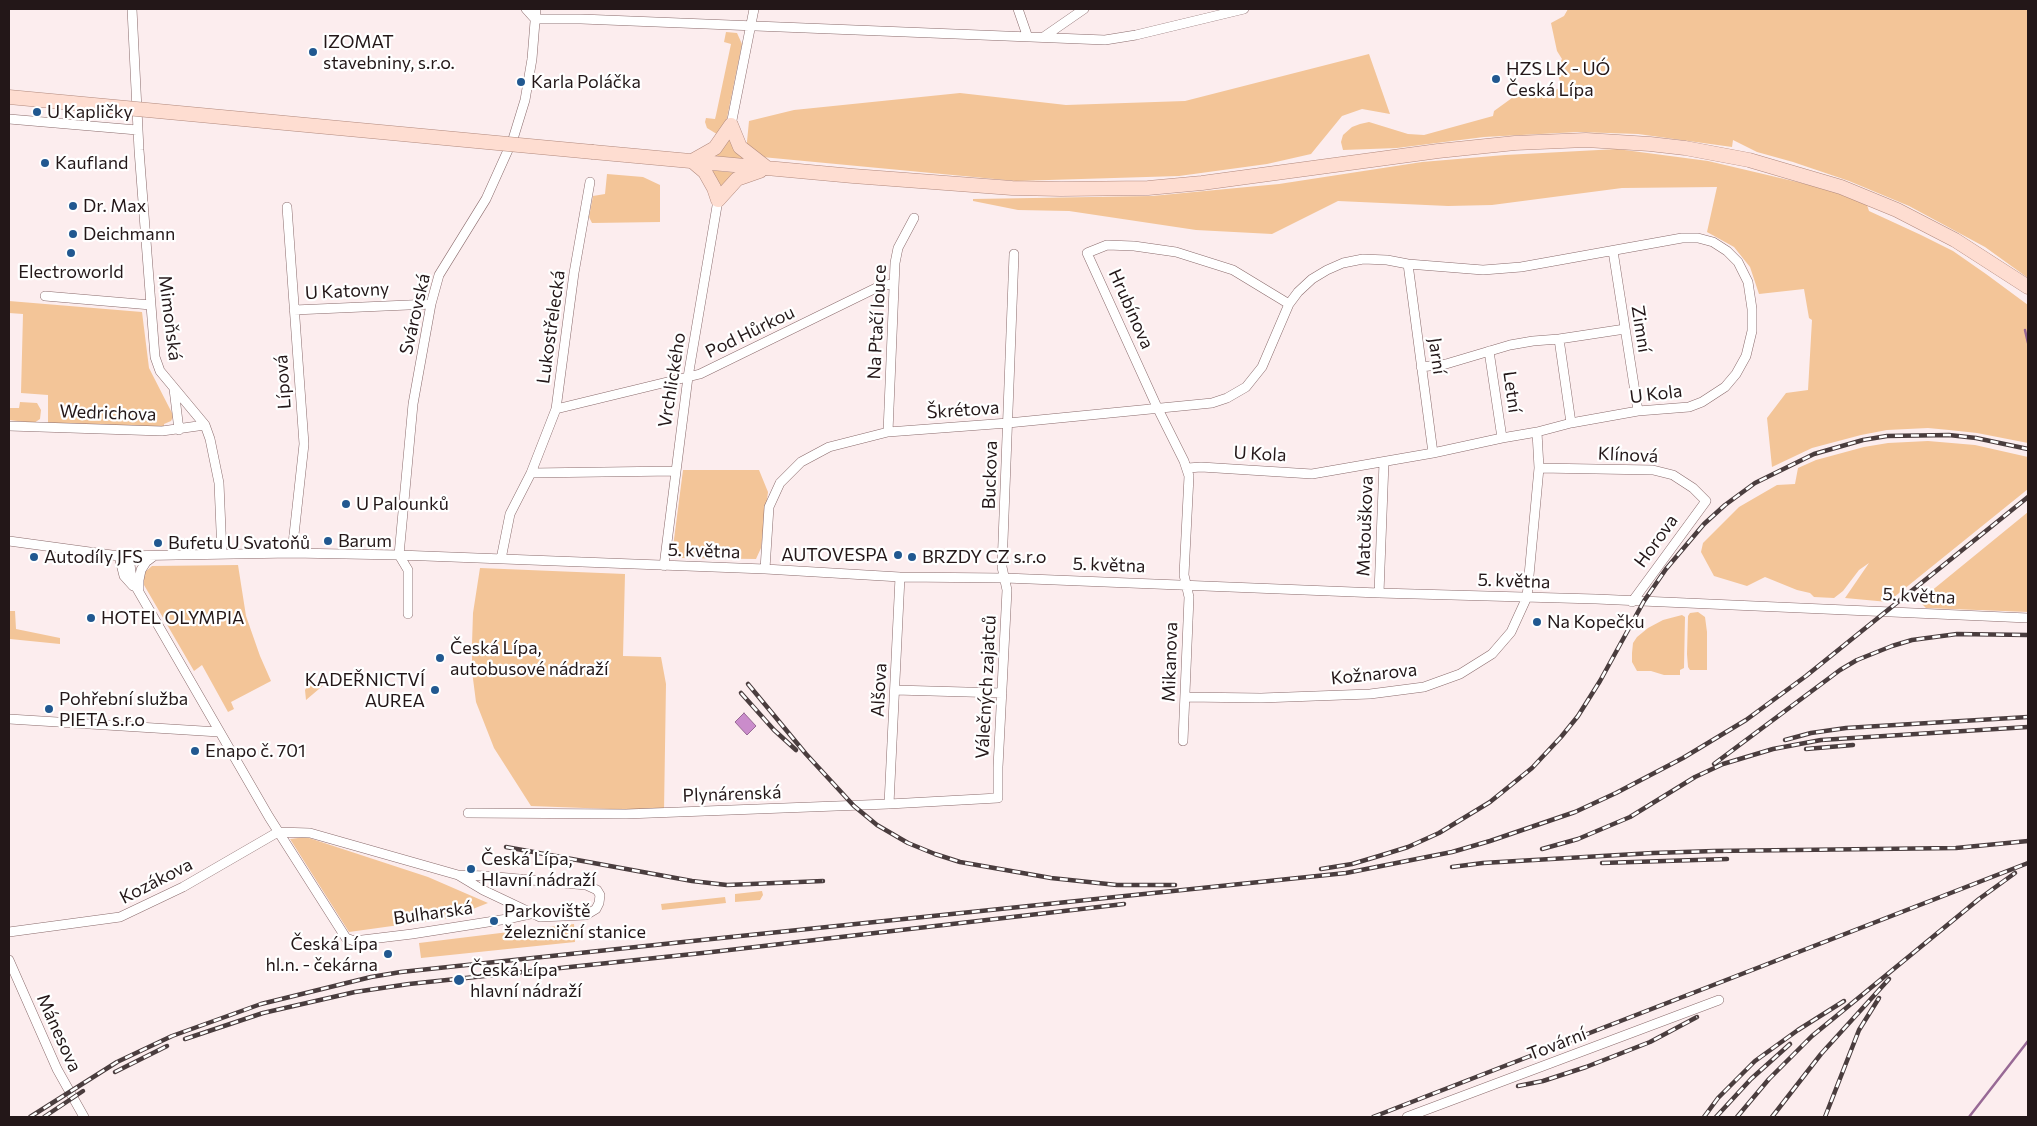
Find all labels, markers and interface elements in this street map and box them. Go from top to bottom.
place label: IZOMAT stavebniny, s.r.o. [323,31,455,74]
marker: IZOMAT stavebniny, s.r.o. [307,46,319,58]
place label: HZS LK - UÓ Česká Lípa [1506,58,1610,100]
place label: Karla Poláčka [531,71,641,93]
marker: HZS LK - UÓ Česká Lípa [1490,73,1502,85]
marker: Karla Poláčka [515,76,527,88]
place label: U Kapličky [47,101,133,123]
marker: U Kapličky [31,106,43,118]
place label: Kaufland [55,152,128,174]
marker: Kaufland [39,157,51,169]
place label: Dr. Max [83,195,146,217]
marker: Dr. Max [67,200,79,212]
place label: Deichmann [83,223,175,245]
marker: Deichmann [67,228,79,240]
marker: Electroworld [65,247,77,259]
place label: Electroworld [18,261,124,283]
street label: Na Ptačí louce [863,264,891,380]
street label: Hrubínova [1104,266,1158,352]
street label: Lukostřelecká [532,269,570,385]
street label: Svárovská [395,271,435,357]
street label: Mimoňská [154,274,186,362]
street label: U Katovny [304,278,390,304]
street label: Pod Hůrkou [702,301,798,363]
street label: Zimní [1627,304,1655,354]
street label: Vrchlického [654,331,690,429]
street label: Jarní [1424,336,1450,376]
street label: Lípová [270,354,296,410]
street label: Letní [1498,370,1526,414]
street label: U Kola [1628,380,1684,408]
street label: Škrétova [926,397,1000,423]
street label: Wedrichova [59,401,157,425]
street label: Buckova [978,440,1002,510]
street label: U Kola [1233,442,1287,466]
street label: Klínová [1597,443,1659,467]
street label: Matouškova [1352,475,1378,577]
place label: U Palounků [356,493,449,515]
marker: U Palounků [340,498,352,510]
street label: Horova [1630,510,1682,572]
place label: Barum [338,530,392,552]
place label: Bufetu U Svatoňů [168,532,310,554]
marker: Barum [322,535,334,547]
marker: Bufetu U Svatoňů [152,537,164,549]
street label: 5. května [667,539,741,563]
place label: AUTOVESPA [781,544,888,566]
place label: Autodíly JFS [44,546,143,568]
place label: BRZDY CZ s.r.o [922,546,1047,568]
marker: AUTOVESPA [892,549,904,561]
marker: Autodíly JFS [28,551,40,563]
marker: BRZDY CZ s.r.o [906,551,918,563]
street label: 5. května [1072,553,1146,577]
street label: 5. května [1477,569,1551,593]
street label: 5. května [1882,583,1956,609]
place label: HOTEL OLYMPIA [101,607,244,629]
place label: Na Kopečku [1547,611,1644,633]
marker: HOTEL OLYMPIA [85,612,97,624]
street label: Válečných zajatců [971,615,1001,759]
marker: Na Kopečku [1531,616,1543,628]
street label: Mikanova [1158,622,1182,702]
place label: Česká Lípa, autobusové nádraží [450,637,609,680]
marker: Česká Lípa, autobusové nádraží [434,652,446,664]
street label: Kožnarova [1330,659,1418,689]
street label: Alšova [867,662,891,718]
place label: KADEŘNICTVÍ AUREA [305,669,425,712]
marker: KADEŘNICTVÍ AUREA [429,684,441,696]
place label: Pohřební služba PIETA s.r.o [59,688,188,731]
marker: Pohřební služba PIETA s.r.o [43,703,55,715]
place label: Enapo č. 701 [205,740,306,762]
marker: Enapo č. 701 [189,745,201,757]
street label: Plynárenská [682,781,782,807]
place label: Česká Lípa, Hlavní nádraží [481,848,596,891]
street label: Kozákova [116,854,196,908]
marker: Česká Lípa, Hlavní nádraží [465,863,477,875]
street label: Bulharská [392,897,474,929]
place label: Parkoviště železniční stanice [504,900,646,942]
marker: Parkoviště železniční stanice [488,915,500,927]
place label: Česká Lípa hl.n. - čekárna [265,933,378,976]
marker: Česká Lípa hl.n. - čekárna [382,948,394,960]
place label: Česká Lípa hlavní nádraží [470,959,582,1002]
marker: Česká Lípa hlavní nádraží [452,973,466,987]
street label: Mánesova [32,991,86,1075]
street label: Tovární [1525,1023,1589,1065]

